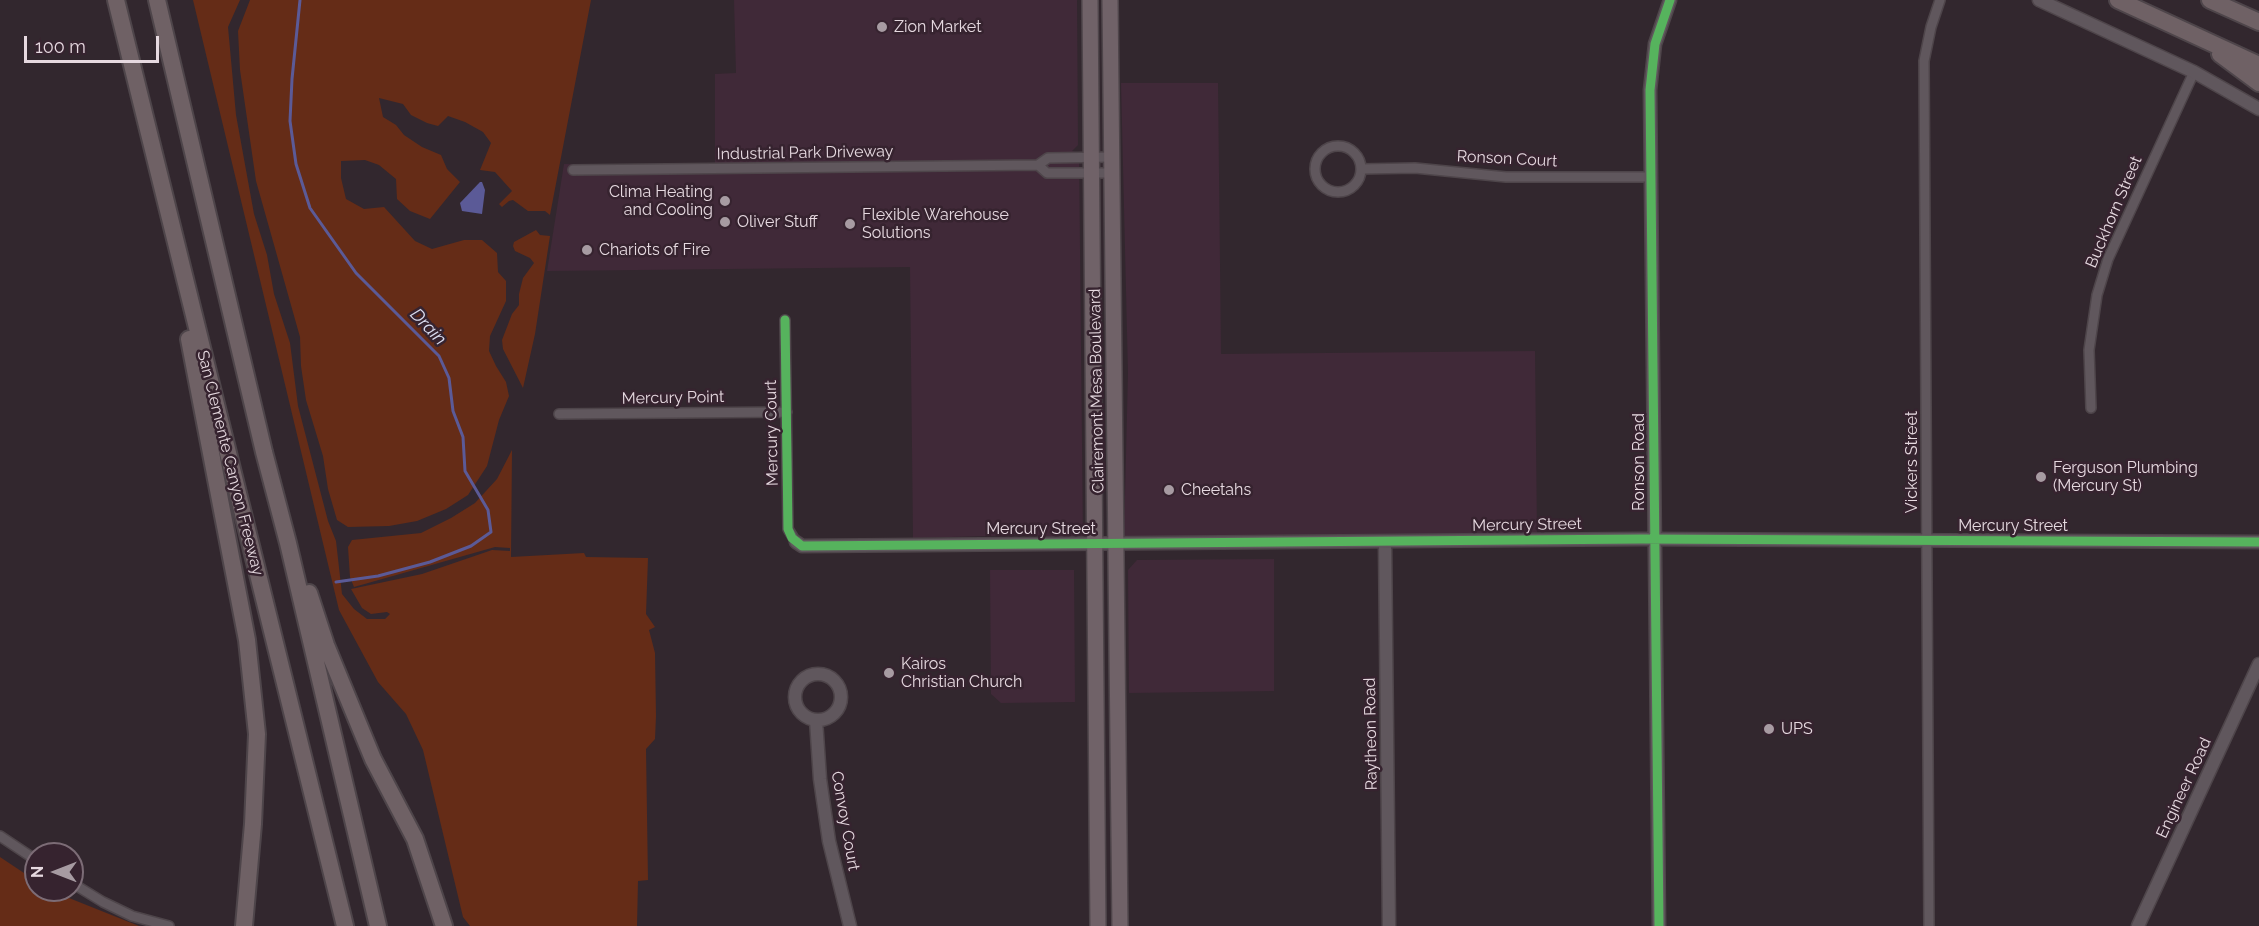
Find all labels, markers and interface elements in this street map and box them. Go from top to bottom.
place label: Zion Market [894,17,981,37]
marker: Zion Market [875,20,889,34]
scale bar [27,24,162,62]
text: 100 m [35,36,86,57]
street label: Industrial Park Driveway [716,142,894,164]
street label: Ronson Court [1456,147,1558,171]
street label: Buckhorn Street [2082,153,2146,271]
place label: Clima Heating and Cooling [609,182,713,220]
marker: Clima Heating and Cooling [718,194,732,208]
place label: Flexible Warehouse Solutions [862,205,1009,243]
place label: Oliver Stuff [737,212,818,232]
marker: Oliver Stuff [718,215,732,229]
marker: Flexible Warehouse Solutions [843,217,857,231]
place label: Chariots of Fire [599,240,710,260]
marker: Chariots of Fire [580,243,594,257]
street label: Clairemont Mesa Boulevard [1086,289,1108,493]
water label: Drain [405,304,451,350]
street label: San Clemente Canyon Freeway [193,348,267,578]
street label: Mercury Court [761,380,783,486]
street label: Mercury Point [621,388,725,408]
street label: Vickers Street [1902,411,1922,513]
street label: Ronson Road [1629,413,1649,511]
place label: Ferguson Plumbing (Mercury St) [2053,458,2198,496]
marker: Ferguson Plumbing (Mercury St) [2034,470,2048,484]
place label: Cheetahs [1181,480,1251,500]
marker: Cheetahs [1162,483,1176,497]
street label: Mercury Street [1472,514,1582,536]
street label: Mercury Street [1958,516,2068,536]
street label: Mercury Street [986,519,1096,539]
place label: Kairos Christian Church [901,654,1022,692]
marker: Kairos Christian Church [882,666,896,680]
street label: Raytheon Road [1360,677,1382,791]
place label: UPS [1781,719,1813,739]
marker: UPS [1762,722,1776,736]
street label: Engineer Road [2152,735,2216,841]
street label: Convoy Court [827,770,863,872]
north arrow [24,842,84,902]
text: N [28,866,47,878]

